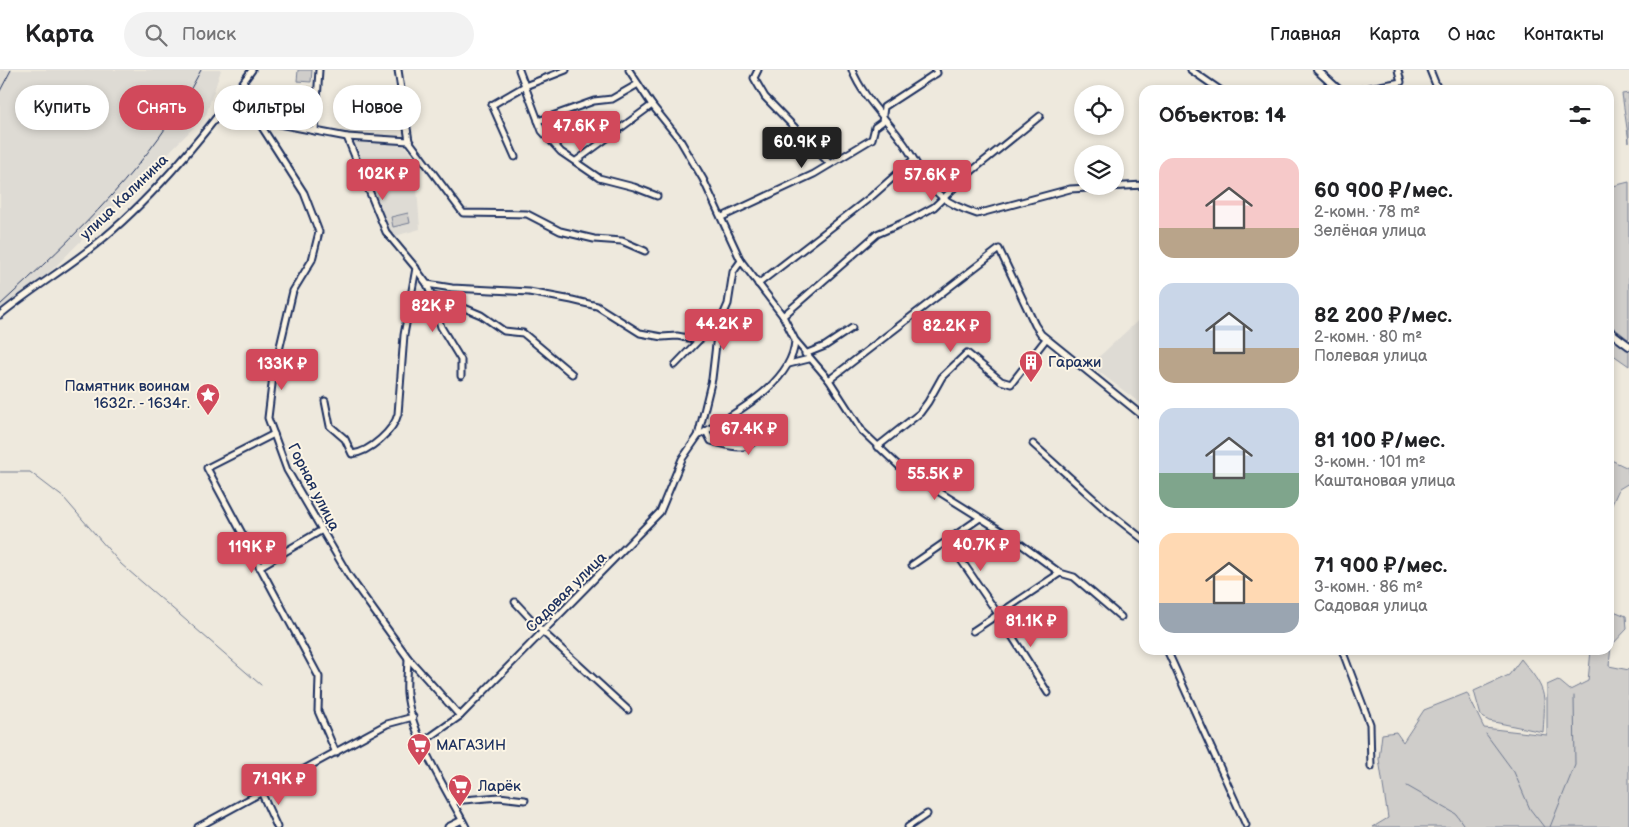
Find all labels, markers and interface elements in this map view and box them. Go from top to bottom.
search box [124,12,474,57]
text: Карта [25,20,94,49]
icon: search [142,21,170,49]
text: Поиск [182,23,236,46]
text: Главная [1270,24,1341,45]
text: Карта [1369,24,1420,45]
text: О нас [1448,24,1495,45]
text: Контакты [1523,24,1604,45]
chip: Купить [15,85,109,130]
chip: Снять [119,85,204,130]
chip: Фильтры [214,85,323,130]
chip: Новое [333,85,421,130]
map controls [1074,85,1124,195]
button: locate [1074,85,1124,135]
icon: filters [1566,101,1594,129]
text: Объектов: 14 [1159,103,1286,128]
pin: 47.6K ₽ [535,111,627,153]
text: 47.6K ₽ [553,117,609,136]
pin: 60.9K ₽ [756,126,848,169]
text: 60.9K ₽ [773,133,831,152]
button: layers [1074,145,1124,195]
street label: улица Калинина [76,150,172,244]
pin: 102K ₽ [342,158,424,201]
pin: 57.6K ₽ [886,160,978,202]
text: 102K ₽ [358,165,408,184]
text: 57.6K ₽ [904,166,960,185]
icon: home [1199,178,1259,238]
text: 60 900 ₽/мес. [1314,178,1453,203]
text: 2-комн. · 78 m² [1314,203,1420,222]
text: Зелёная улица [1314,222,1426,241]
pin: 82K ₽ [398,290,468,333]
text: 82K ₽ [411,297,455,316]
icon: home [1199,303,1259,363]
text: 82 200 ₽/мес. [1314,303,1452,328]
pin: 44.2K ₽ [678,308,770,351]
pin: 82.2K ₽ [905,310,997,353]
text: 44.2K ₽ [696,315,752,334]
text: 82.2K ₽ [923,317,979,336]
text: 2-комн. · 80 m² [1314,328,1422,347]
text: Полевая улица [1314,347,1427,366]
pin: 133K ₽ [241,348,323,391]
building icon: Гаражи [1018,349,1044,383]
place label: Гаражи [1048,353,1101,372]
text: 133K ₽ [257,355,307,374]
place label: Памятник воинам 1632г. - 1634г. [65,377,190,413]
place icon: Памятник воинам 1632г. - 1634г. [195,382,221,416]
pin: 67.4K ₽ [703,414,795,456]
text: 67.4K ₽ [721,420,777,439]
icon: home [1199,428,1259,488]
text: 81 100 ₽/мес. [1314,428,1445,453]
street label: Горная улица [283,440,344,534]
text: 3-комн. · 101 m² [1314,453,1426,472]
pin: 55.5K ₽ [889,458,981,501]
text: 55.5K ₽ [907,465,963,484]
text: Каштановая улица [1314,472,1455,491]
pin: 40.7K ₽ [935,530,1027,572]
pin: 119K ₽ [211,532,293,574]
text: 40.7K ₽ [953,536,1009,555]
text: 119K ₽ [228,538,276,557]
street label: Садовая улица [522,548,611,637]
icon: home [1199,553,1259,613]
text: 71 900 ₽/мес. [1314,553,1447,578]
text: 3-комн. · 86 m² [1314,578,1423,597]
text: Садовая улица [1314,597,1428,616]
pin: 81.1K ₽ [985,606,1077,648]
text: 81.1K ₽ [1005,612,1057,631]
supermarket icon: МАГАЗИН [406,732,432,766]
place label: МАГАЗИН [436,736,506,755]
pin: 71.9K ₽ [233,764,325,806]
text: 71.9K ₽ [253,770,305,789]
supermarket icon: Ларёк [447,773,473,807]
place label: Ларёк [477,777,521,796]

